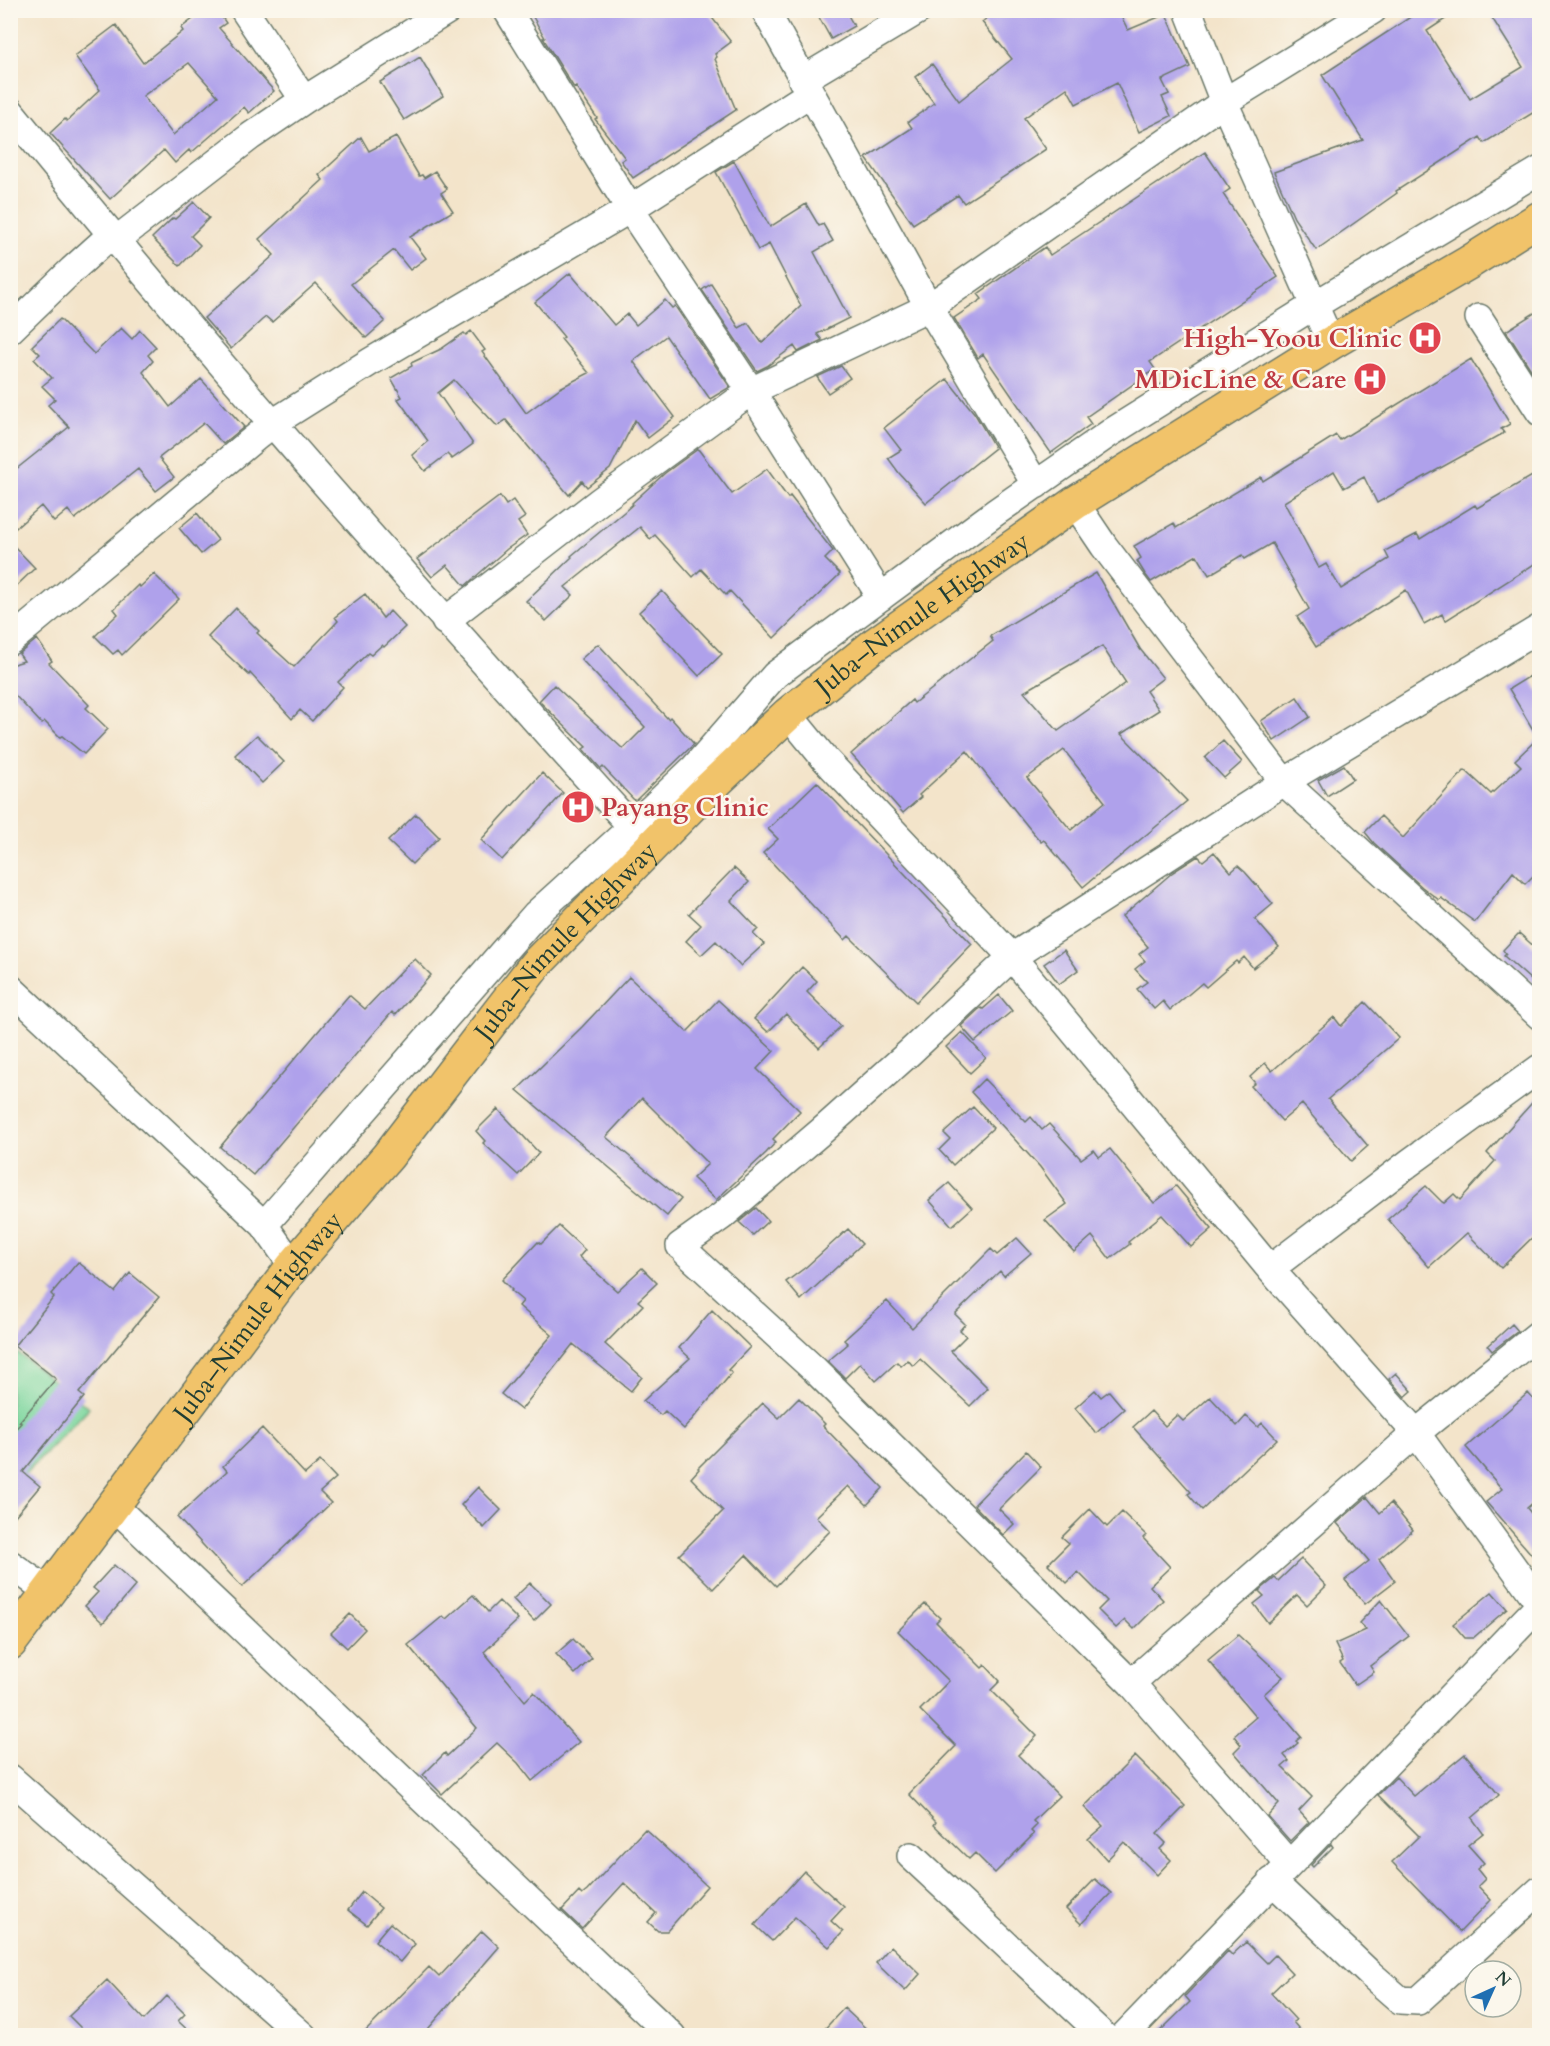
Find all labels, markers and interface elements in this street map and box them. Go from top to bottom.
hospital icon: High-Yoou Clinic [1407,320,1443,356]
place label: High-Yoou Clinic [1183,321,1402,356]
hospital icon: MDicLine & Care [1352,361,1388,397]
place label: MDicLine & Care [1134,362,1347,397]
street label: Juba–Nimule Highway [804,523,1036,706]
hospital icon: Payang Clinic [560,789,596,825]
place label: Payang Clinic [601,790,769,825]
street label: Juba–Nimule Highway [463,833,665,1051]
street label: Juba–Nimule Highway [162,1203,350,1432]
north arrow [1463,1959,1523,2019]
text: N [1490,1966,1516,1992]

